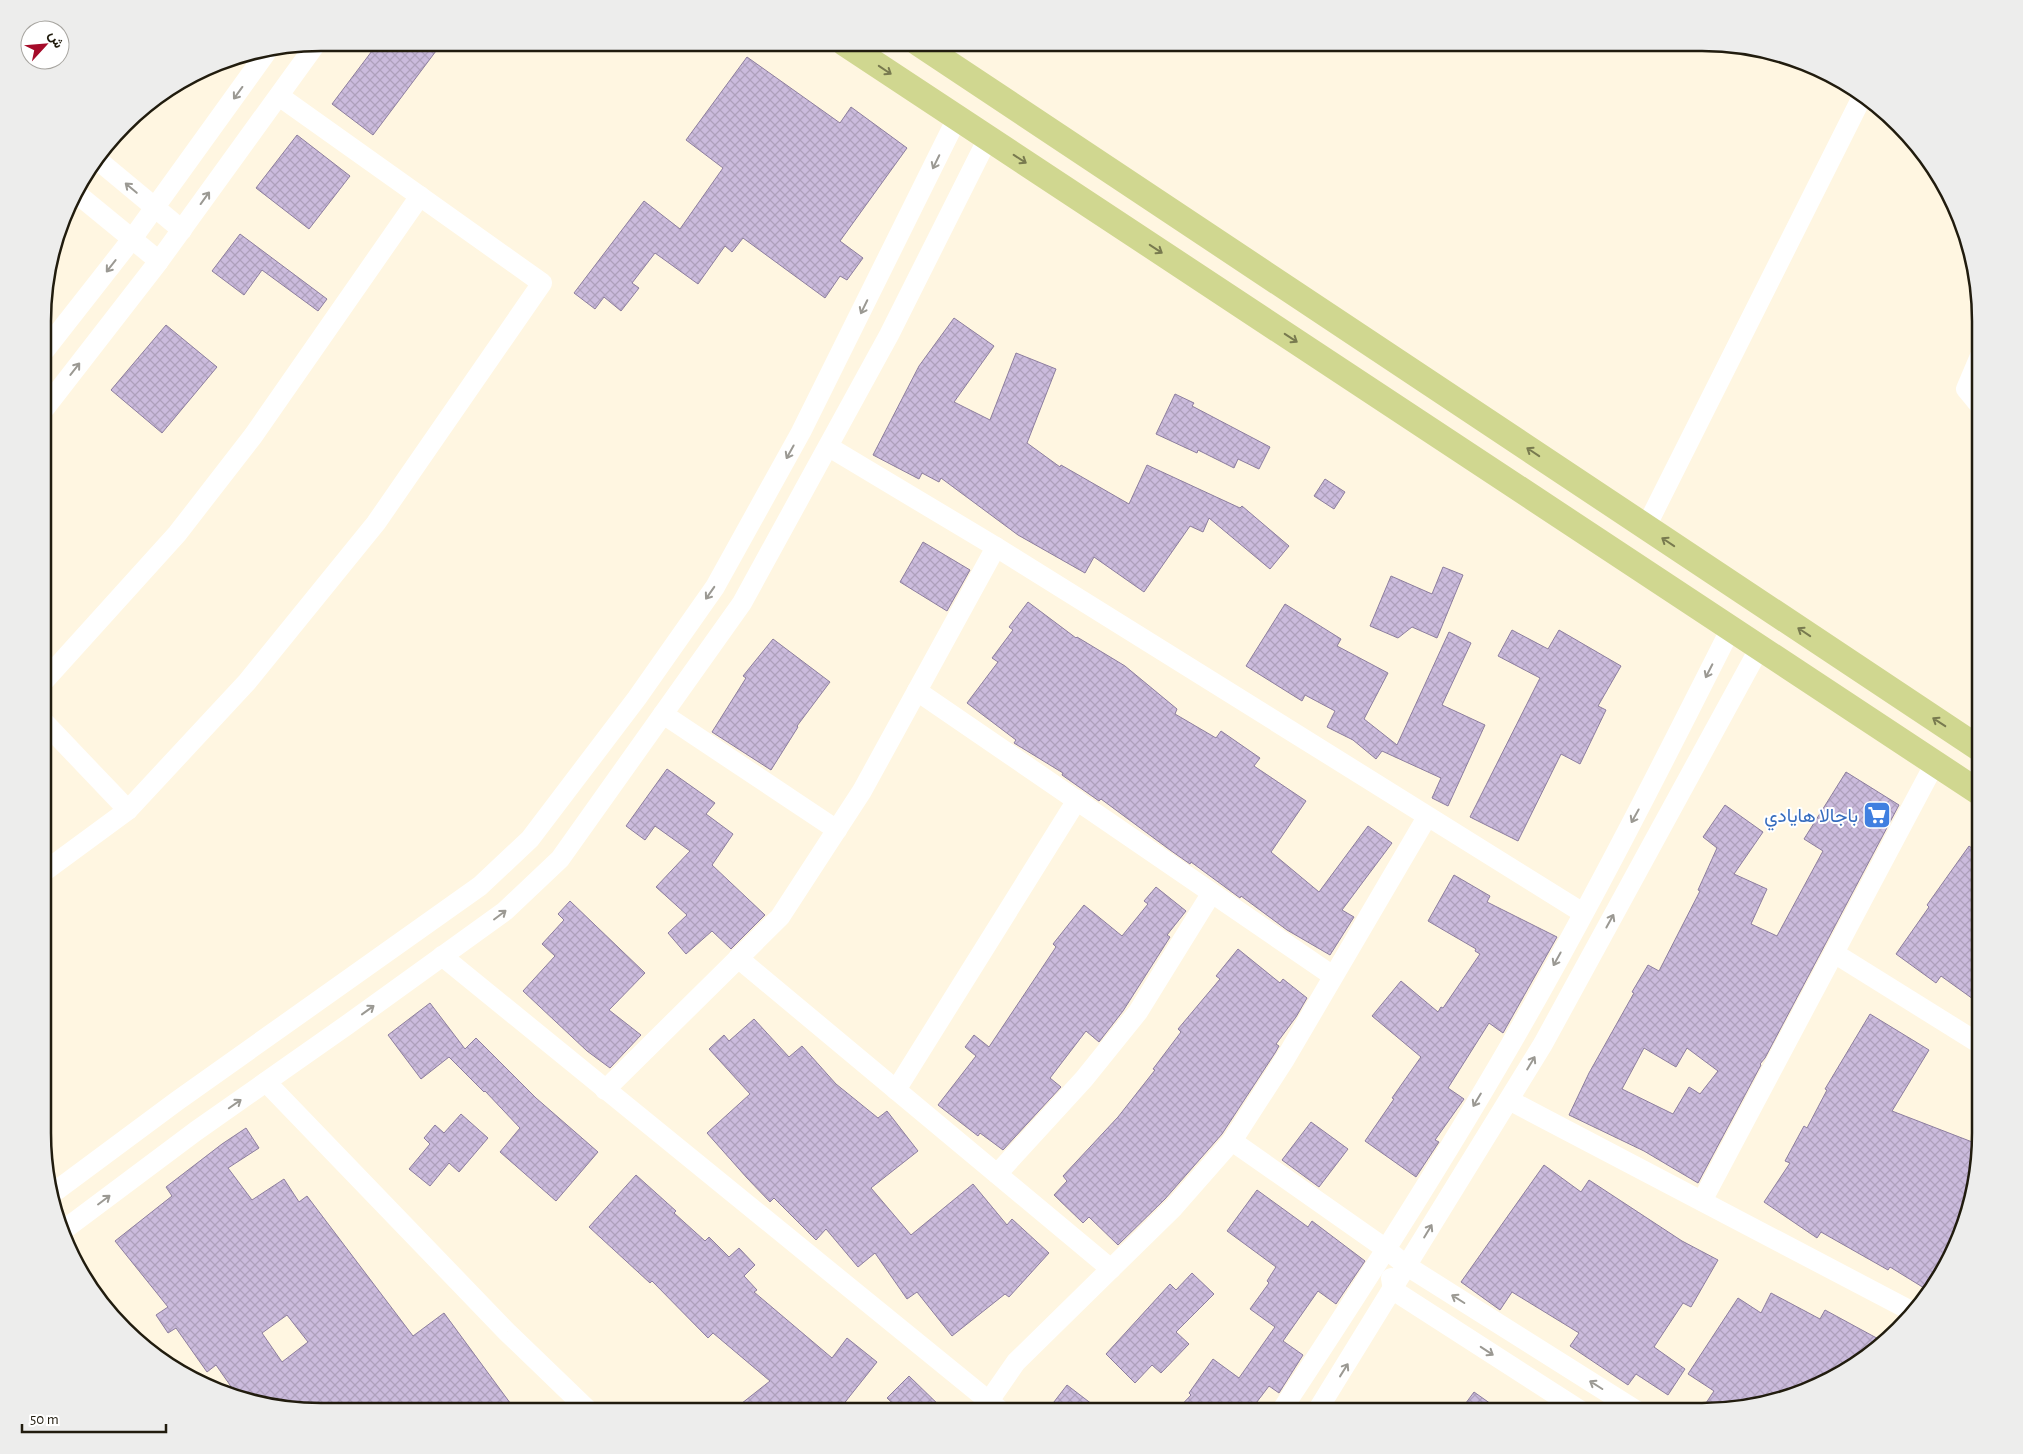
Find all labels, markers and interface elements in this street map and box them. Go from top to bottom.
north arrow [20,20,70,70]
text: ش [45,29,66,51]
one-way arrow [877,65,891,75]
one-way arrow [233,86,243,100]
one-way arrow [931,154,941,169]
one-way arrow [1013,154,1027,165]
one-way arrow [125,182,138,193]
one-way arrow [200,191,210,205]
one-way arrow [1148,244,1162,254]
one-way arrow [105,259,116,272]
one-way arrow [859,300,869,315]
one-way arrow [1284,333,1298,343]
one-way arrow [69,363,80,376]
one-way arrow [785,444,794,459]
one-way arrow [1526,447,1540,457]
one-way arrow [1662,537,1676,547]
one-way arrow [705,586,715,600]
one-way arrow [1797,627,1811,637]
one-way arrow [1704,664,1714,679]
one-way arrow [1933,717,1947,727]
supermarket icon: باجالا هايادي [1862,800,1892,830]
place label: باجالا هايادي [1764,807,1858,831]
one-way arrow [1630,809,1640,823]
one-way arrow [493,909,506,920]
one-way arrow [1606,914,1616,929]
one-way arrow [1552,951,1562,966]
one-way arrow [361,1005,375,1015]
one-way arrow [1527,1056,1537,1070]
one-way arrow [1471,1093,1481,1107]
one-way arrow [228,1099,242,1109]
one-way arrow [97,1195,111,1205]
one-way arrow [1423,1225,1433,1239]
one-way arrow [1452,1294,1466,1304]
one-way arrow [1480,1345,1494,1356]
one-way arrow [1339,1364,1349,1378]
one-way arrow [1589,1380,1603,1390]
scale bar [22,1402,166,1434]
text: 50 m [30,1412,59,1427]

